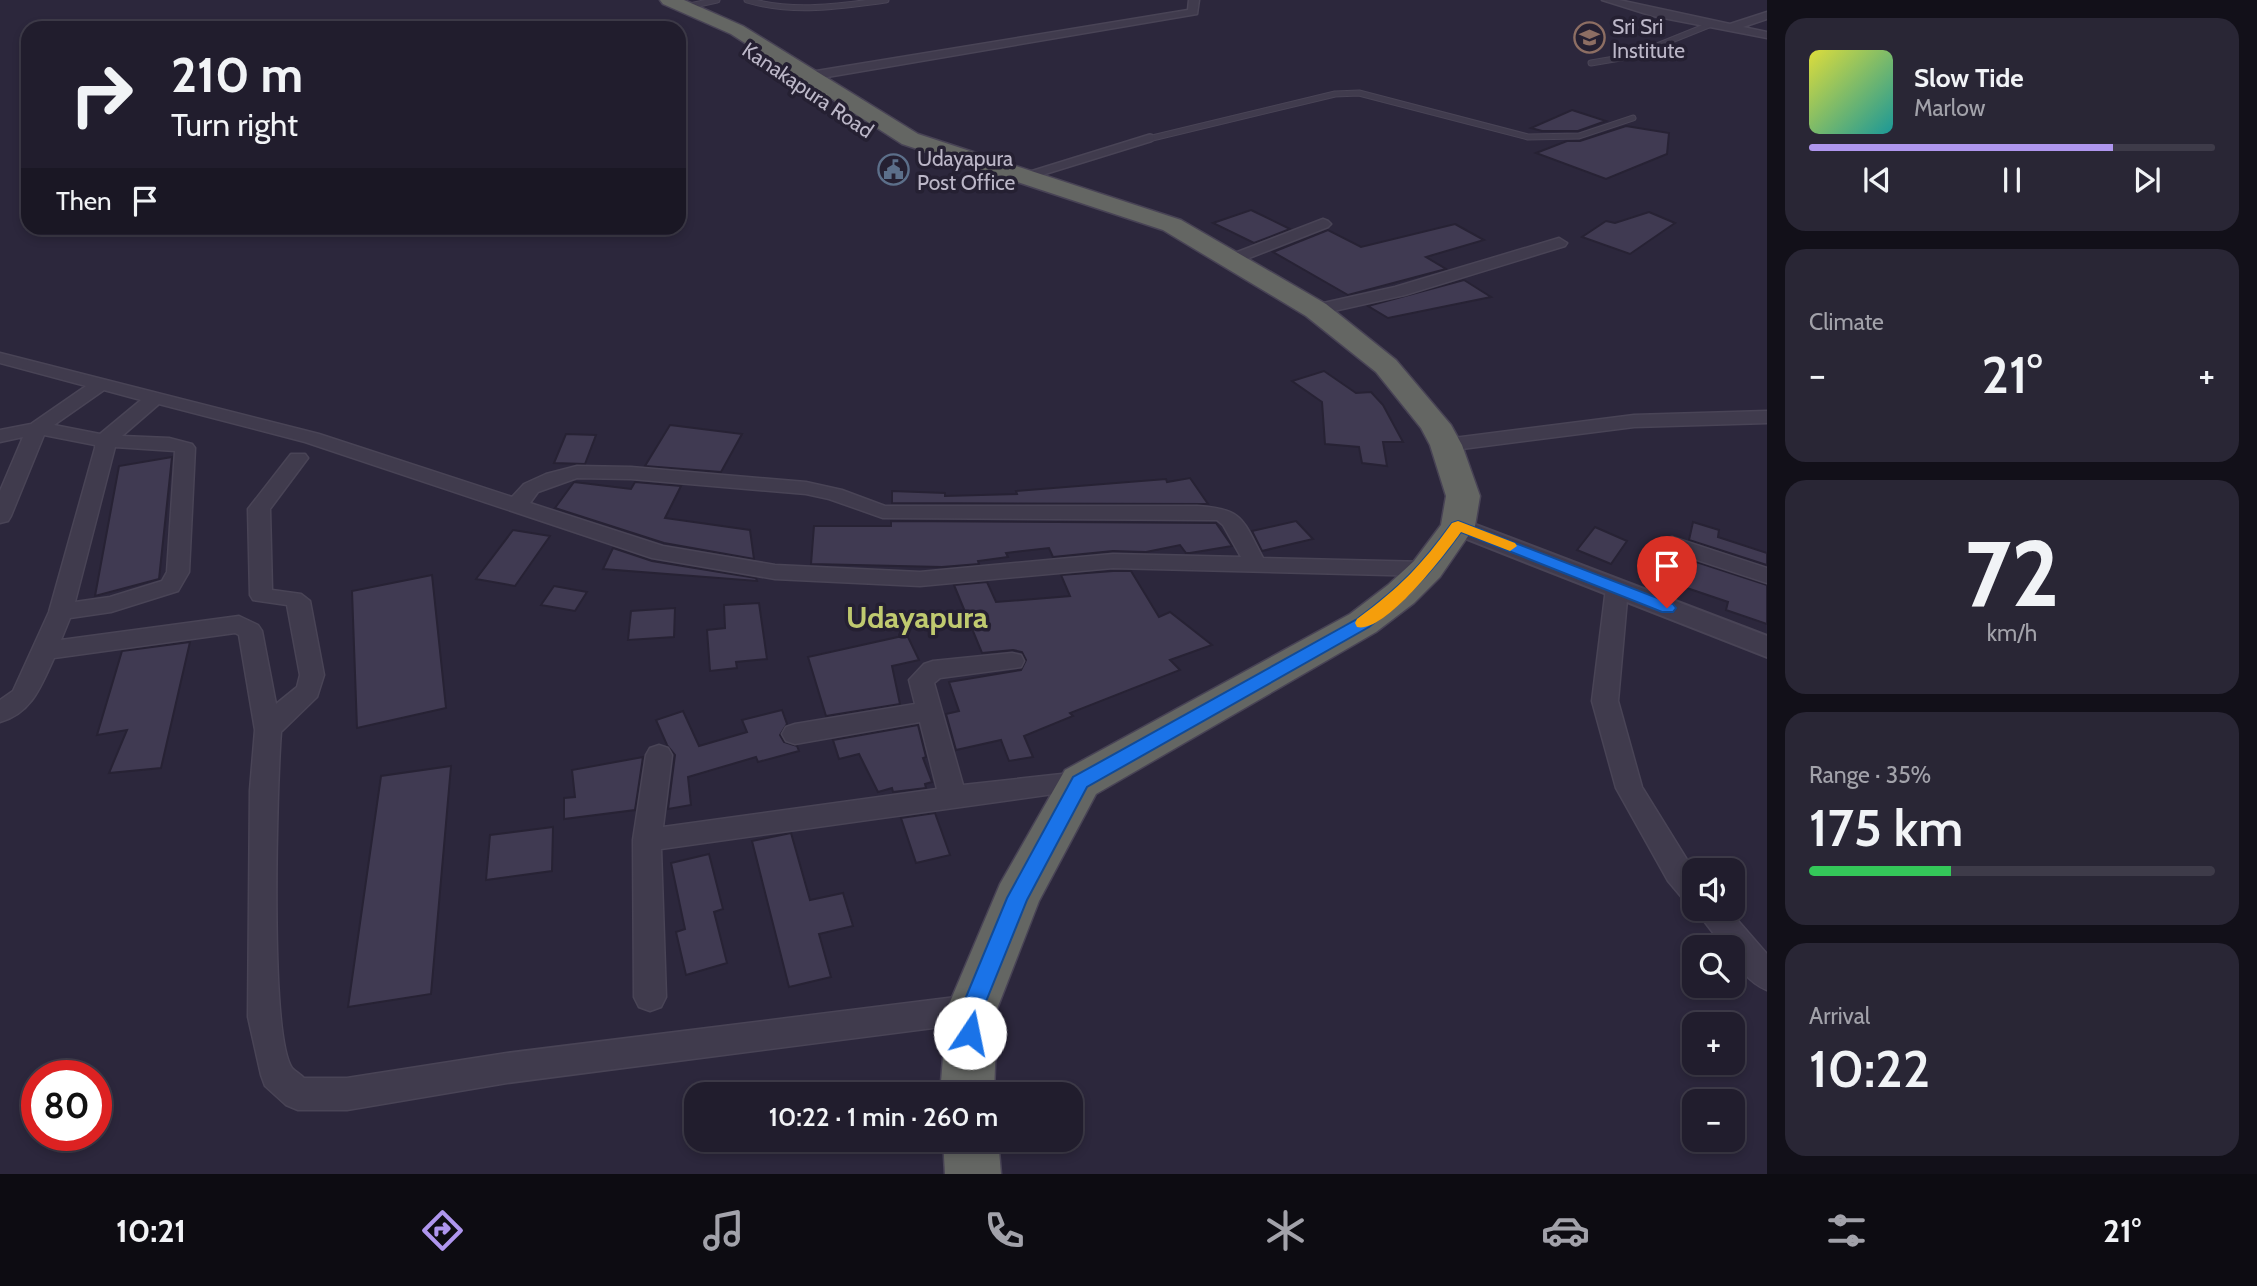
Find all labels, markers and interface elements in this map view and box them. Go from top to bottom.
place label: Sri Sri Institute [1612,14,1685,63]
school or university icon: Sri Sri Institute [1572,21,1606,55]
street label: Kanakapura Road [738,37,878,143]
text: 210 m [171,45,303,104]
icon: right [56,49,147,140]
text: Slow Tide [1914,62,2024,94]
text: Marlow [1914,94,1985,122]
text: Turn right [171,105,298,144]
place label: Udayapura Post Office [917,146,1016,195]
public building icon: Udayapura Post Office [877,153,911,187]
icon: previous [1858,161,1896,199]
icon: pause [1993,161,2031,199]
icon: next [2128,161,2166,199]
icon: arrive [126,182,164,220]
text: Then [56,185,112,217]
text: Climate [1809,308,1884,336]
text: 21° [1982,343,2042,406]
text: − [1809,351,1826,398]
text: + [2198,351,2215,398]
text: 72 [1965,518,2059,629]
pin [1637,536,1697,608]
icon: arrive [1648,547,1686,585]
district label: Udayapura [846,599,988,636]
text: km/h [1987,619,2037,647]
text: Range · 35% [1809,761,1931,789]
text: 175 km [1809,796,1963,859]
map controls [1682,858,1745,1152]
button: sound [1682,858,1745,921]
button: search [1682,935,1745,998]
position arrow [933,996,1007,1070]
text: Arrival [1809,1002,1870,1030]
button: + [1682,1012,1745,1075]
text: 10:22 [1809,1037,1930,1100]
speed limit sign: 80 [21,1060,112,1151]
button: − [1682,1089,1745,1152]
text: 10:22 · 1 min · 260 m [769,1101,998,1133]
icon: directions [418,1206,467,1255]
icon: music [699,1206,748,1255]
icon: phone [980,1206,1029,1255]
icon: climate [1261,1206,1310,1255]
icon: car [1541,1206,1590,1255]
icon: filters [1822,1206,1871,1255]
text: 10:21 [116,1211,186,1250]
text: 21° [2103,1211,2141,1250]

